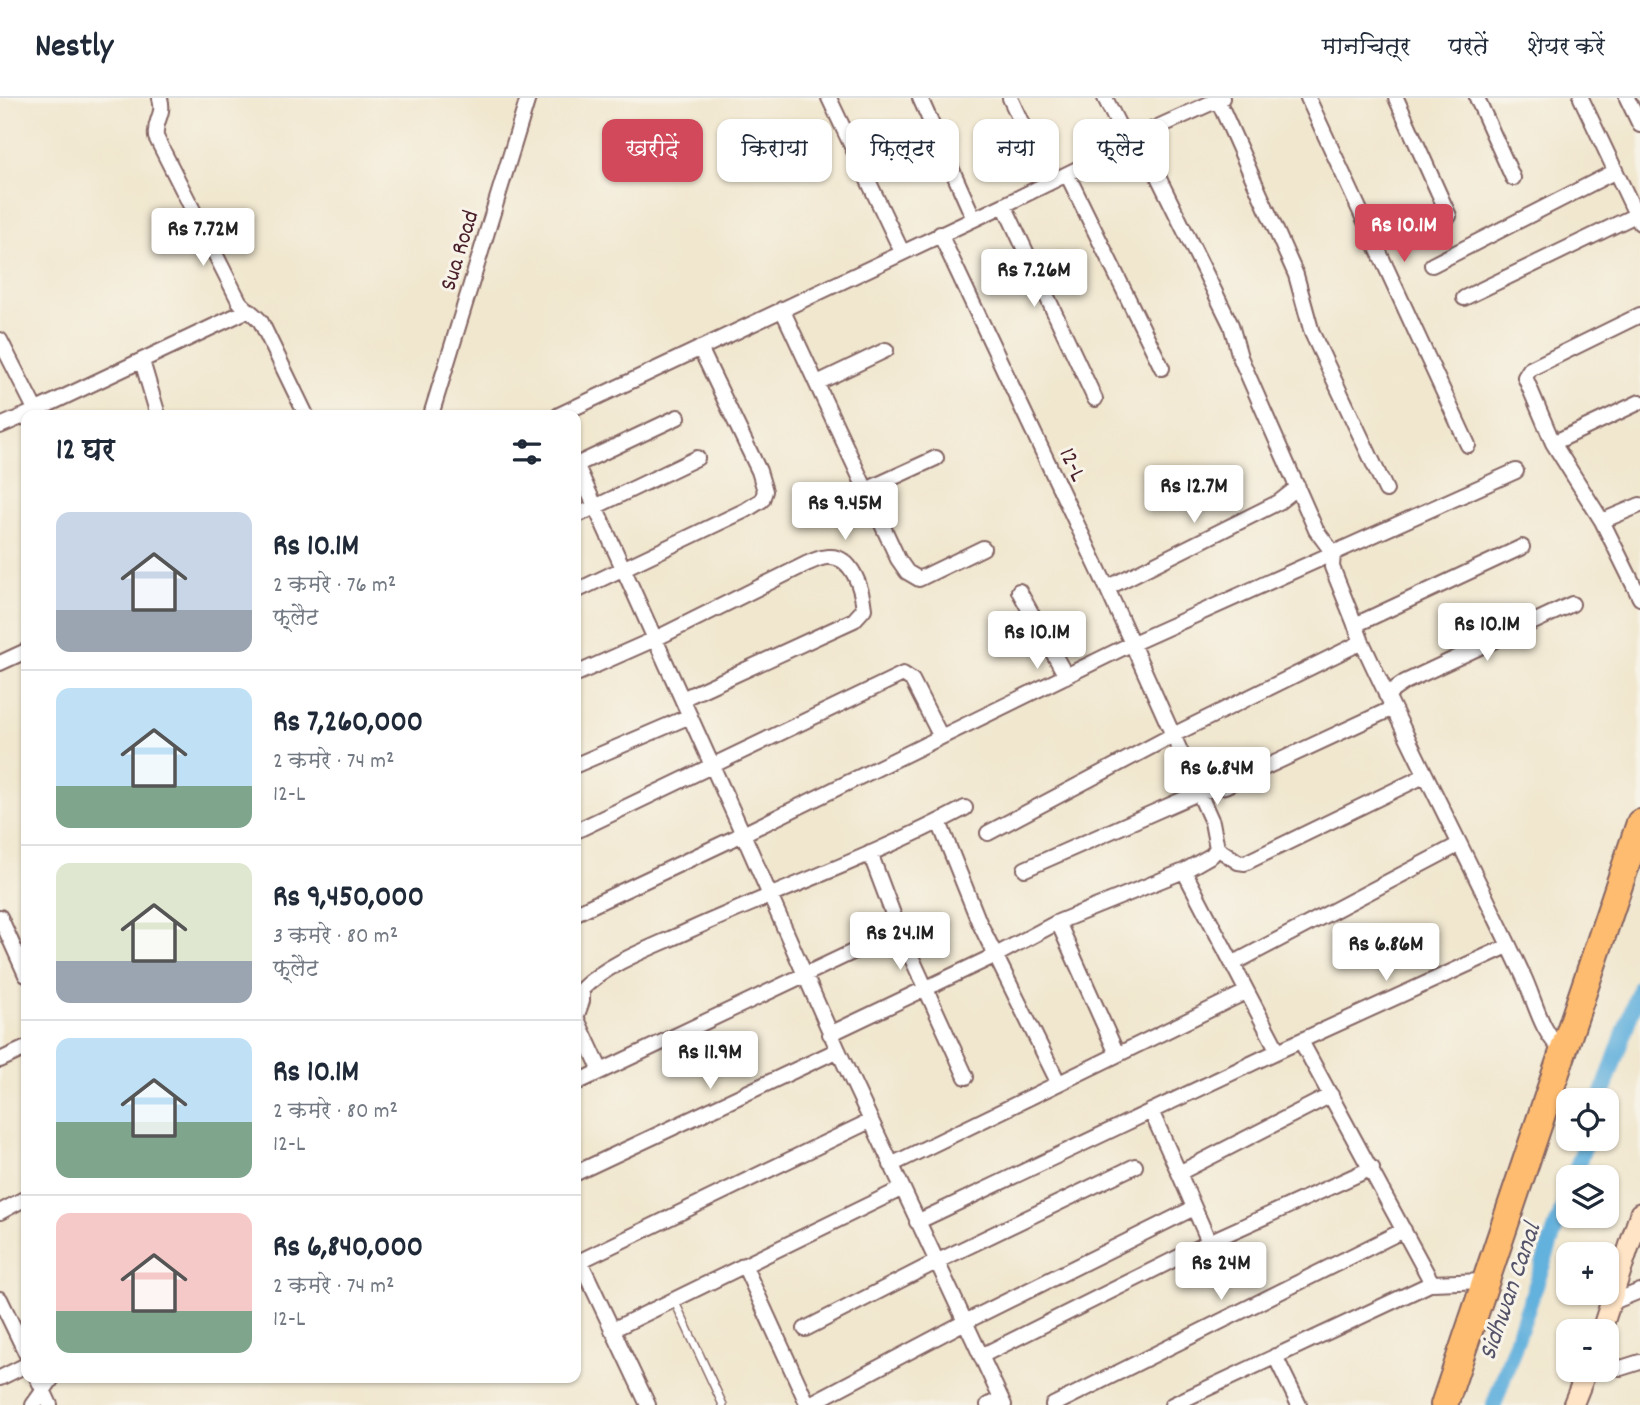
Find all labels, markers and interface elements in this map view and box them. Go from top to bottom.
text: Nestly [35,25,113,72]
text: मानचित्र [1322,31,1410,65]
text: परतें [1448,31,1488,65]
text: शेयर करें [1526,31,1605,65]
chip: खरीदें [602,119,703,182]
chip: किराया [717,119,832,182]
chip: फ़िल्टर [846,119,959,182]
chip: नया [973,119,1059,182]
chip: फ़्लैट [1073,119,1169,182]
pin: Rs 10.1M [1332,204,1476,264]
street label: Sua Road [433,206,489,295]
pin: Rs 7.72M [131,208,275,268]
text: Rs 10.1M [1371,210,1437,243]
text: Rs 7.72M [167,214,239,247]
pin: Rs 7.26M [962,250,1106,309]
text: Rs 7.26M [997,255,1071,288]
text: 12 घर [56,431,115,474]
icon: filters [508,433,546,471]
street label: 12-L [1049,443,1094,488]
pin: Rs 12.7M [1122,466,1266,525]
text: Rs 12.7M [1160,471,1228,504]
pin: Rs 9.45M [773,482,917,542]
text: Rs 9.45M [808,488,882,521]
text: Rs 10.1M [273,527,359,570]
icon: home [112,540,196,624]
text: 2 कमरे · 76 m² [273,570,396,603]
text: फ़्लैट [273,603,319,636]
pin: Rs 10.1M [1415,603,1559,663]
text: Rs 10.1M [1454,609,1520,642]
pin: Rs 10.1M [965,612,1109,671]
text: Rs 10.1M [1004,617,1070,650]
text: Rs 7,260,000 [273,703,423,746]
icon: home [112,716,196,800]
text: 2 कमरे · 74 m² [273,746,394,779]
pin: Rs 6.84M [1145,748,1289,807]
text: Rs 6.84M [1180,753,1254,786]
text: 12-L [273,779,305,812]
text: Rs 9,450,000 [273,878,424,921]
icon: home [112,891,196,975]
pin: Rs 24.1M [828,912,972,972]
text: Rs 24.1M [866,918,934,951]
text: 3 कमरे · 80 m² [273,921,398,954]
pin: Rs 6.86M [1314,924,1458,983]
text: Rs 6.86M [1348,929,1424,962]
text: फ़्लैट [273,954,319,987]
pin: Rs 11.9M [638,1032,782,1091]
text: Rs 11.9M [678,1037,742,1070]
text: Rs 10.1M [273,1053,359,1096]
icon: home [112,1066,196,1150]
map controls [1556,1088,1619,1382]
button: locate [1556,1088,1619,1151]
text: 2 कमरे · 80 m² [273,1096,398,1129]
text: 12-L [273,1129,305,1162]
button: layers [1556,1165,1619,1228]
water label: Sidhwan Canal [1471,1217,1553,1366]
text: Rs 6,840,000 [273,1228,423,1271]
icon: home [112,1241,196,1325]
pin: Rs 24M [1164,1242,1278,1302]
button: + [1556,1242,1619,1305]
text: Rs 24M [1191,1248,1251,1281]
text: 2 कमरे · 74 m² [273,1271,394,1304]
text: 12-L [273,1304,305,1337]
button: − [1556,1319,1619,1382]

